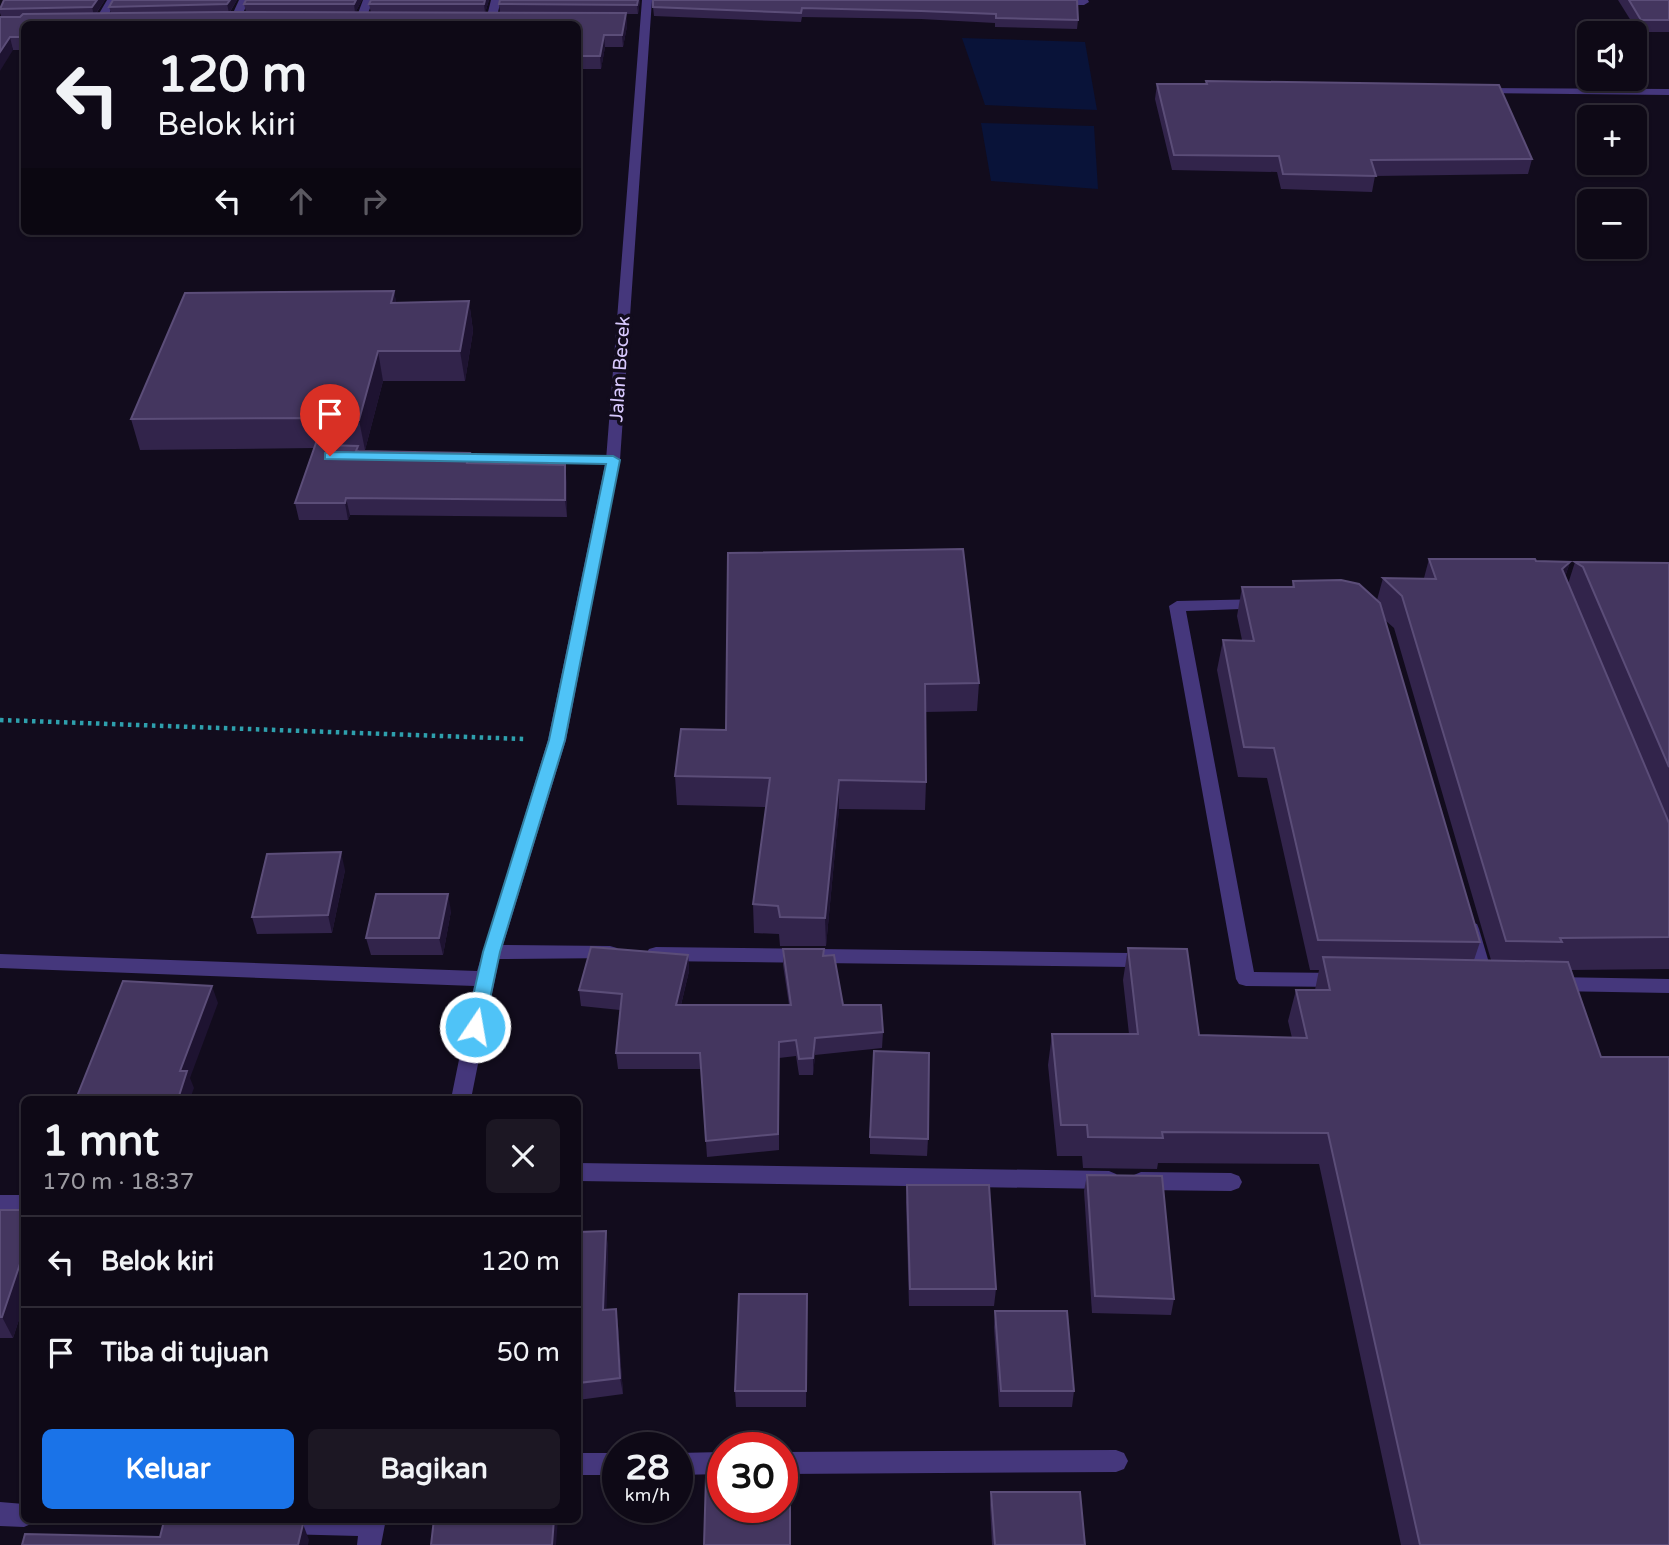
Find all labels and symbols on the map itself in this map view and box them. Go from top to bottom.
street label: Jalan Becek [605,315,635,423]
pin [300,384,360,456]
position arrow [438,990,512,1064]
speed limit sign: 30 [707,1432,798,1523]

